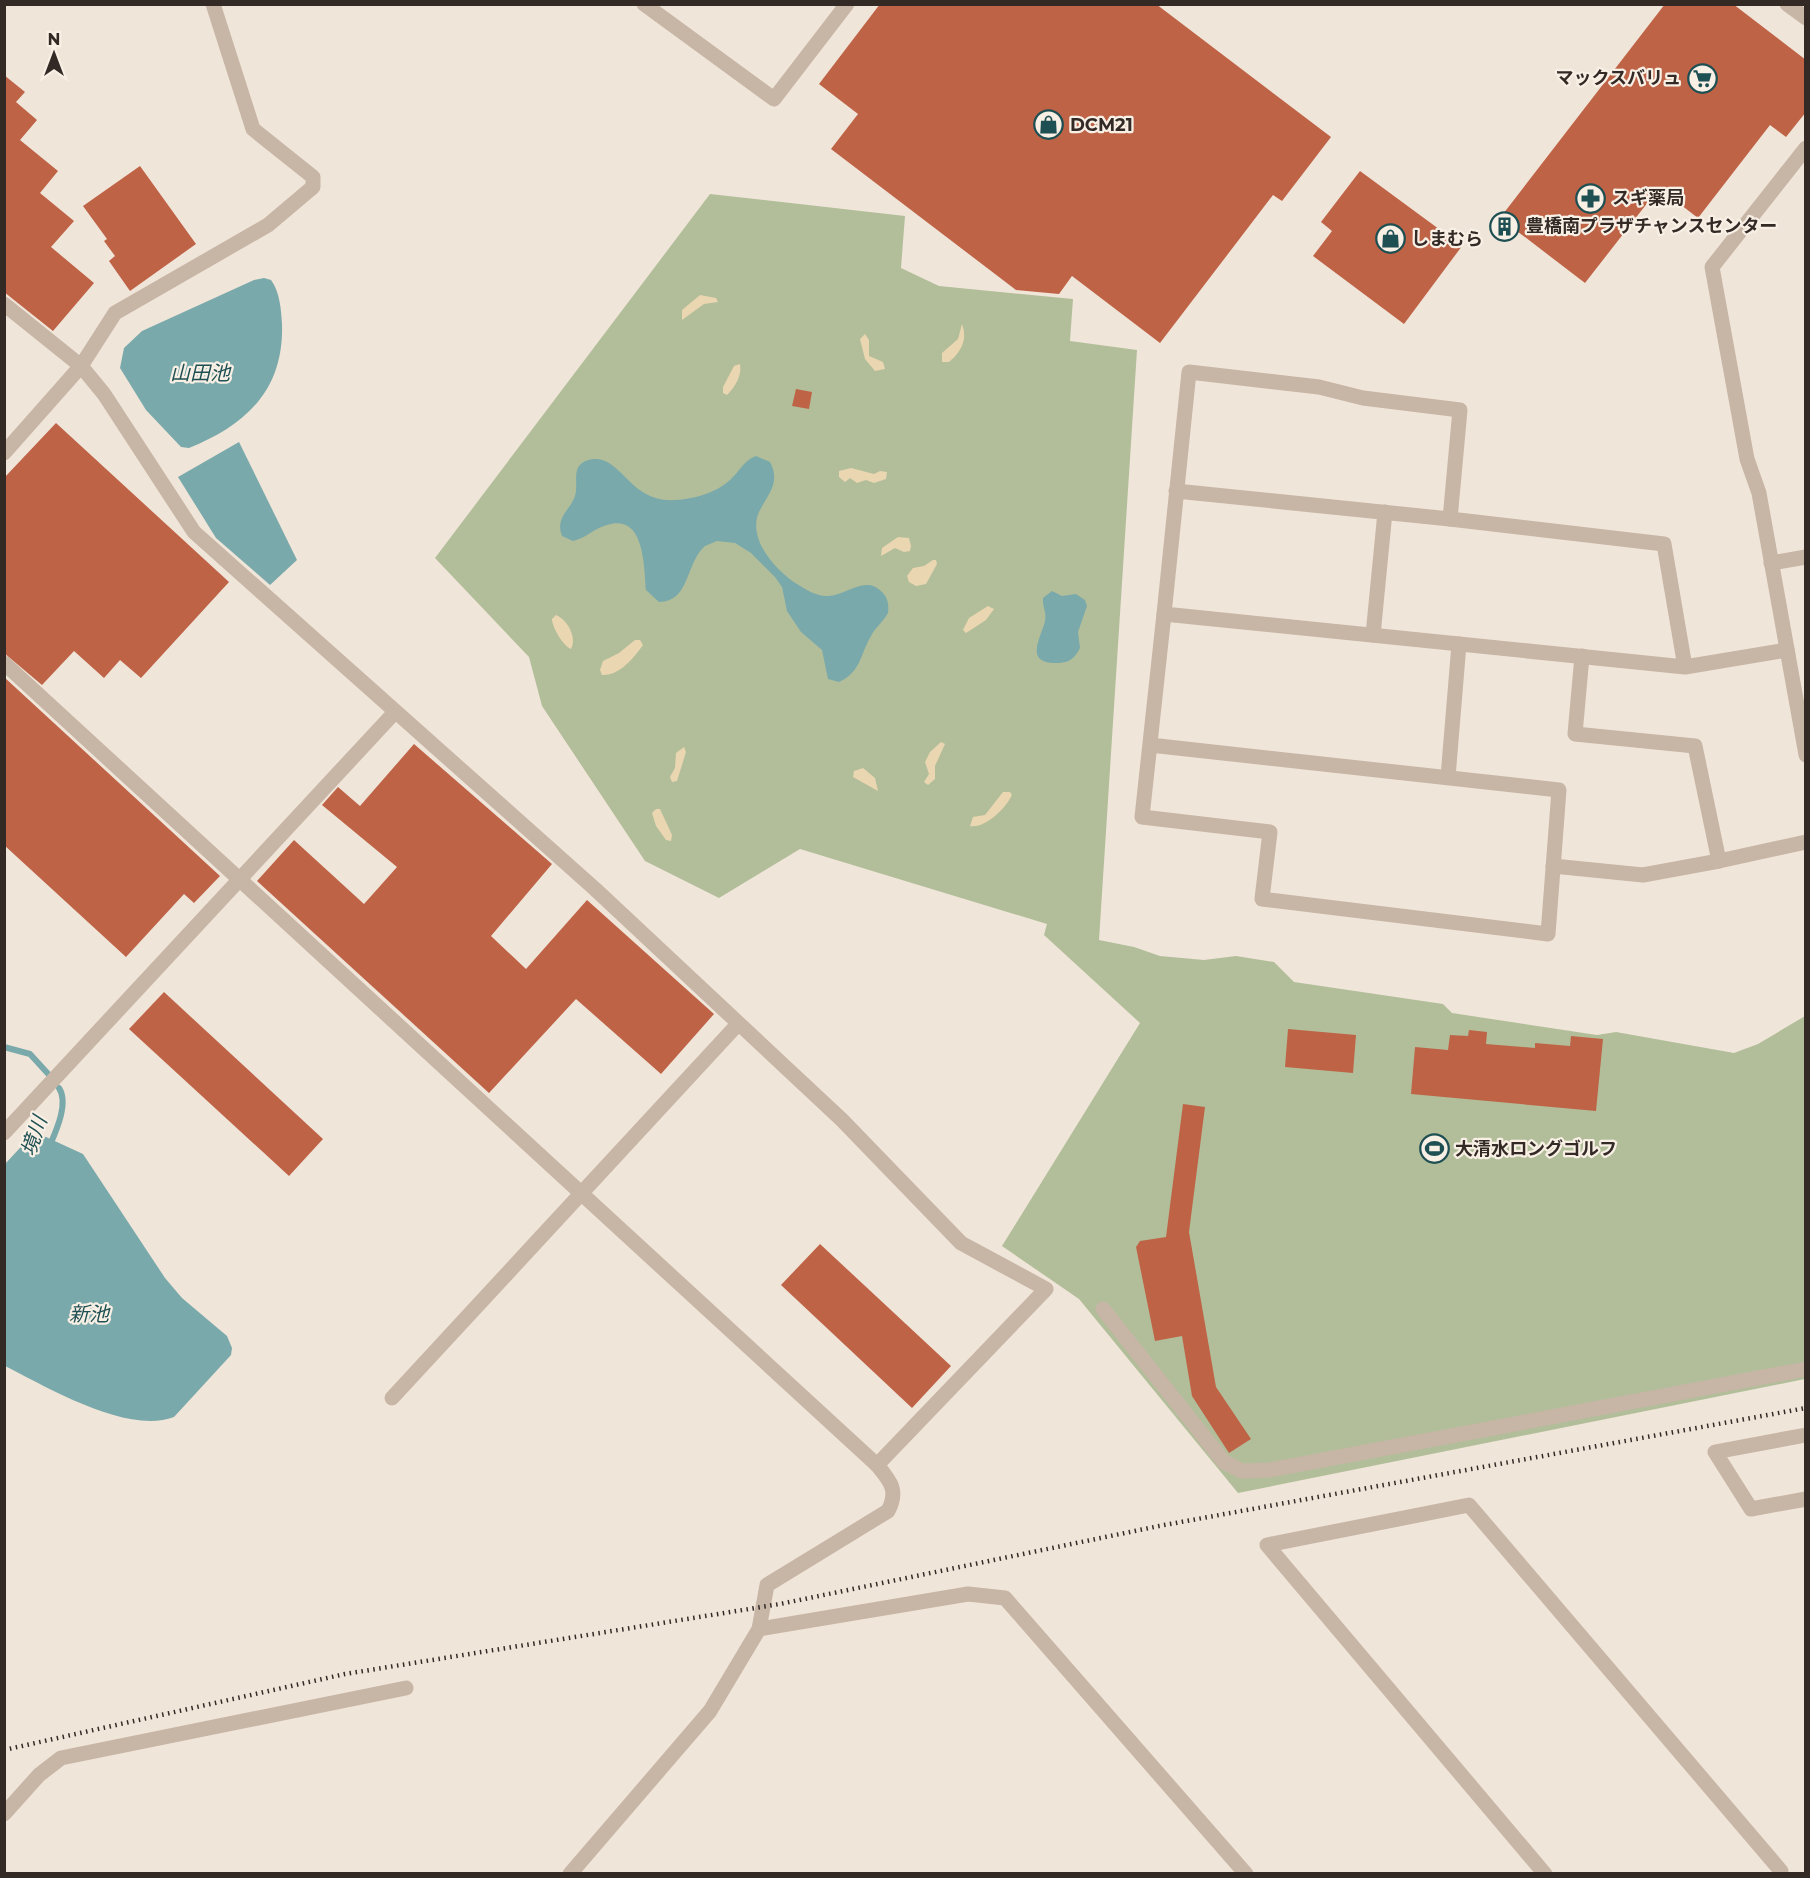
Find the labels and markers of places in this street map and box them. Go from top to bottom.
supermarket icon: マックスバリュ [1686,62,1718,94]
place label: マックスバリュ [1556,67,1681,89]
shop icon: DCM21 [1033,109,1065,141]
place label: DCM21 [1070,114,1133,136]
pharmacy icon: スギ薬局 [1575,182,1607,214]
place label: スギ薬局 [1612,187,1684,209]
building icon: 豊橋南プラザチャンスセンター [1489,210,1521,242]
place label: 豊橋南プラザチャンスセンター [1526,215,1777,237]
shop icon: しまむら [1374,223,1406,255]
place label: しまむら [1411,228,1483,250]
sports icon: 大清水ロングゴルフ [1418,1133,1450,1165]
place label: 大清水ロングゴルフ [1455,1138,1617,1160]

